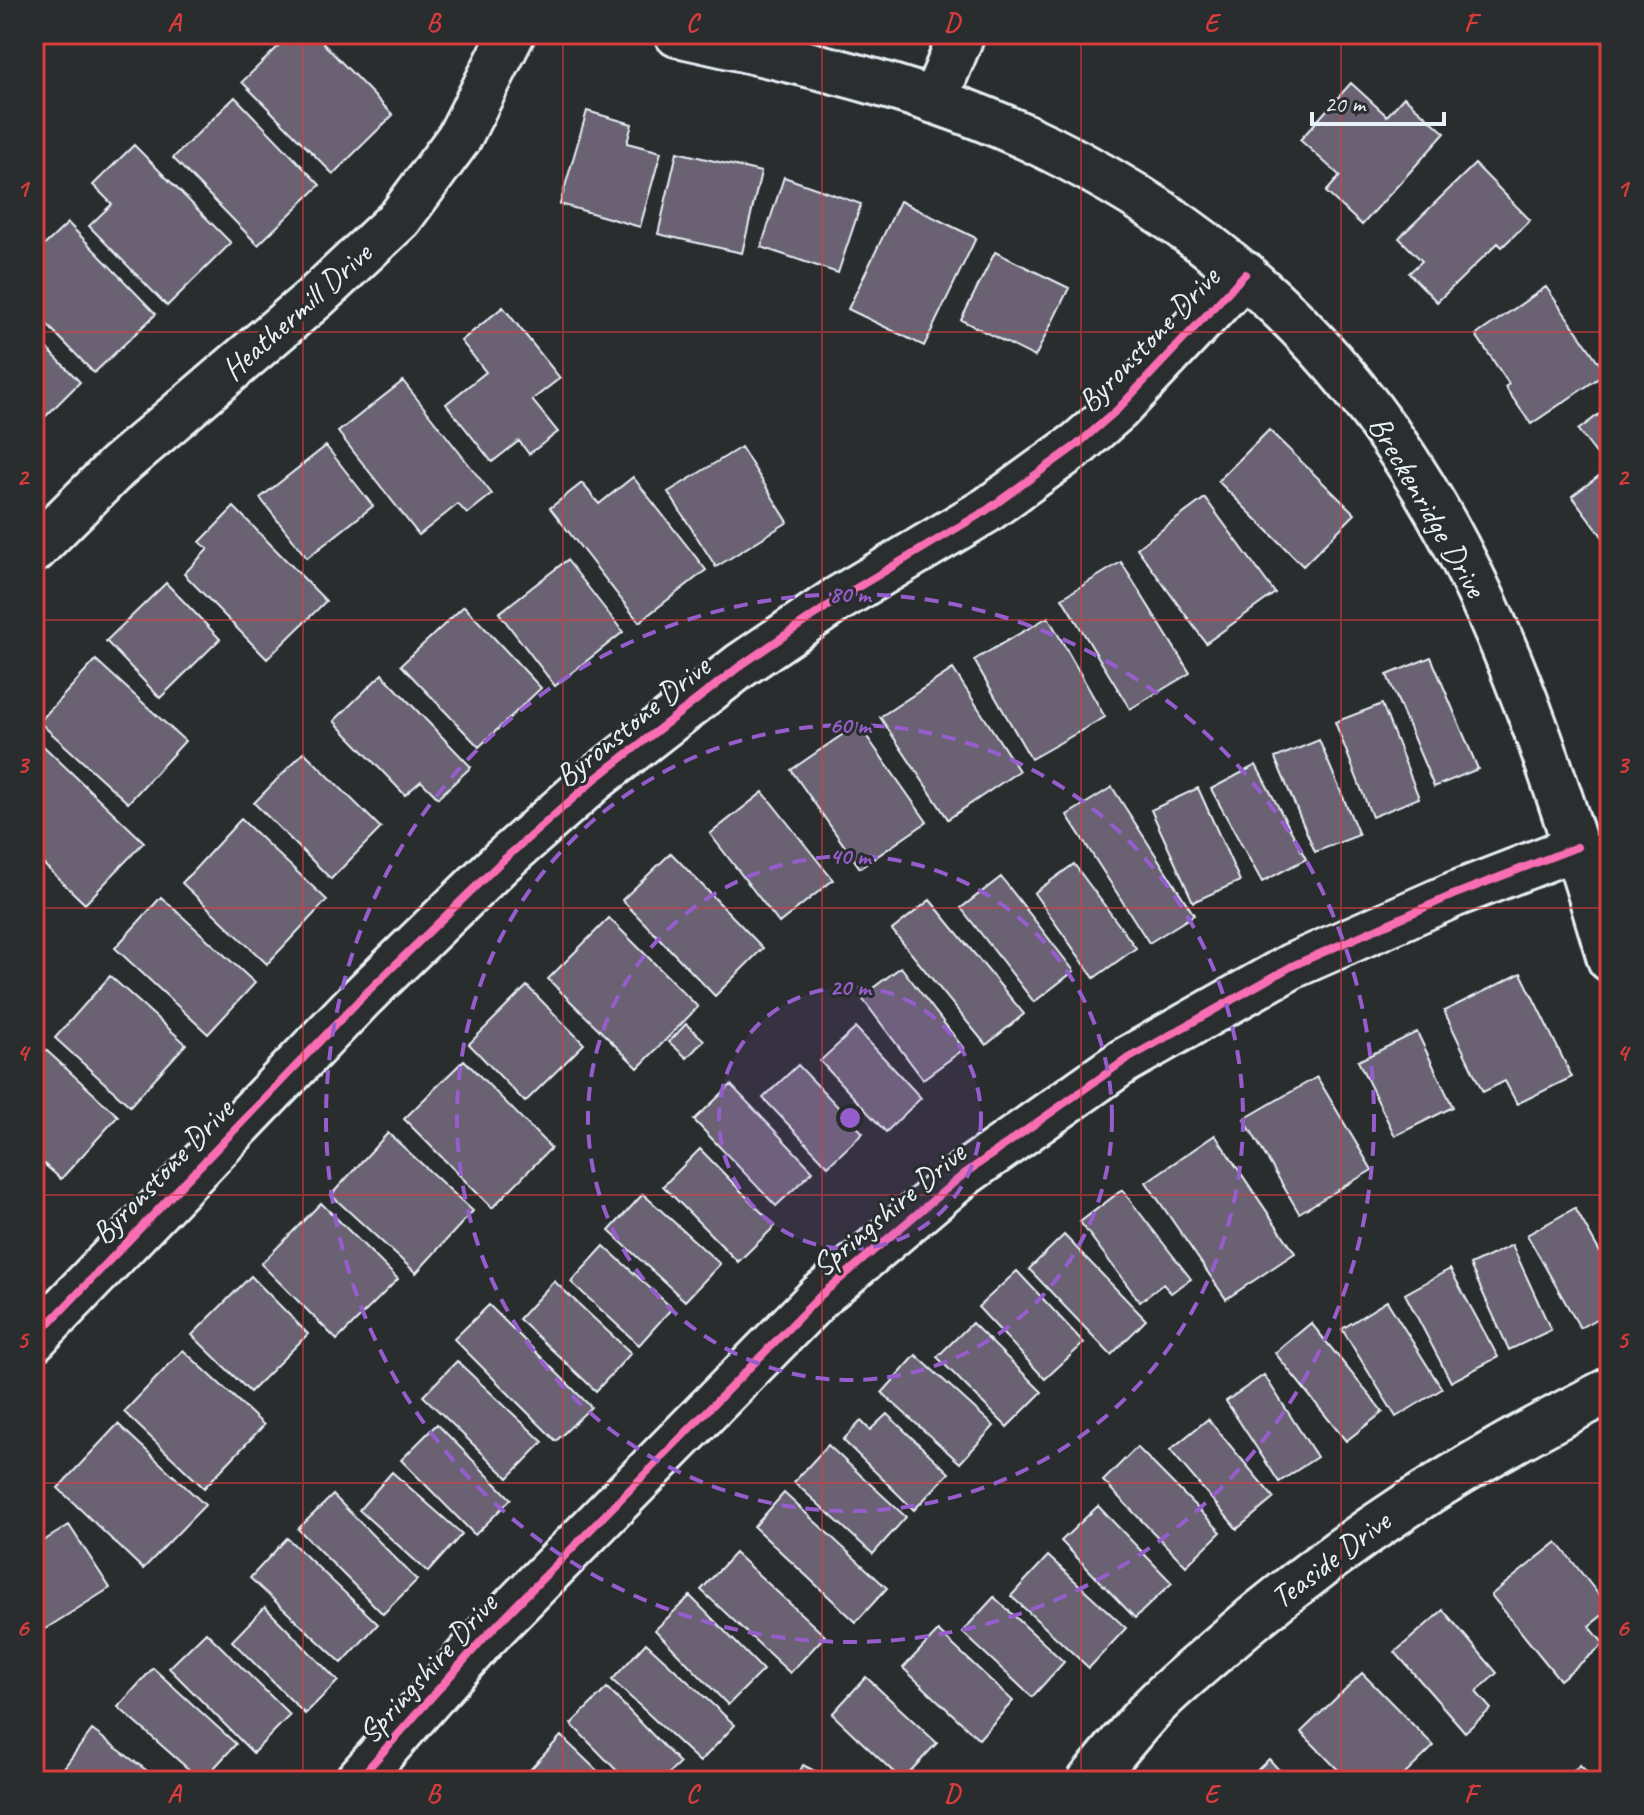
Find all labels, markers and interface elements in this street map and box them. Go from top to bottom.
text: A [167,6,182,39]
text: B [426,6,442,39]
text: C [686,6,702,39]
text: D [944,6,962,39]
text: E [1204,6,1222,39]
text: F [1464,6,1482,39]
scale bar [1312,76,1444,126]
text: 20 m [1324,89,1367,119]
text: 1 [16,172,31,205]
text: 1 [1616,172,1631,205]
street label: Heathermill Drive [213,231,382,390]
street label: Byronstone Drive [1068,256,1230,421]
street label: Breckenridge Drive [1359,408,1497,607]
text: 2 [16,460,30,493]
text: 2 [1616,460,1630,493]
text: 80 m [829,579,873,609]
street label: Byronstone Drive [547,645,720,796]
text: 60 m [829,710,873,740]
text: 3 [16,748,30,781]
text: 3 [1616,748,1630,781]
text: 40 m [829,841,873,871]
text: 20 m [829,972,873,1002]
text: 4 [16,1036,31,1069]
text: 4 [1616,1036,1631,1069]
street label: Byronstone Drive [82,1088,244,1253]
centre of rings [836,1104,864,1132]
street label: Springshire Drive [803,1131,976,1286]
text: 5 [16,1323,30,1356]
text: 5 [1616,1323,1630,1356]
street label: Teaside Drive [1262,1499,1400,1618]
street label: Springshire Drive [349,1582,508,1752]
text: 6 [16,1611,30,1644]
text: 6 [1616,1611,1630,1644]
text: A [167,1777,182,1810]
text: B [426,1777,442,1810]
text: C [686,1777,702,1810]
text: D [944,1777,962,1810]
text: E [1204,1777,1222,1810]
text: F [1464,1777,1482,1810]

